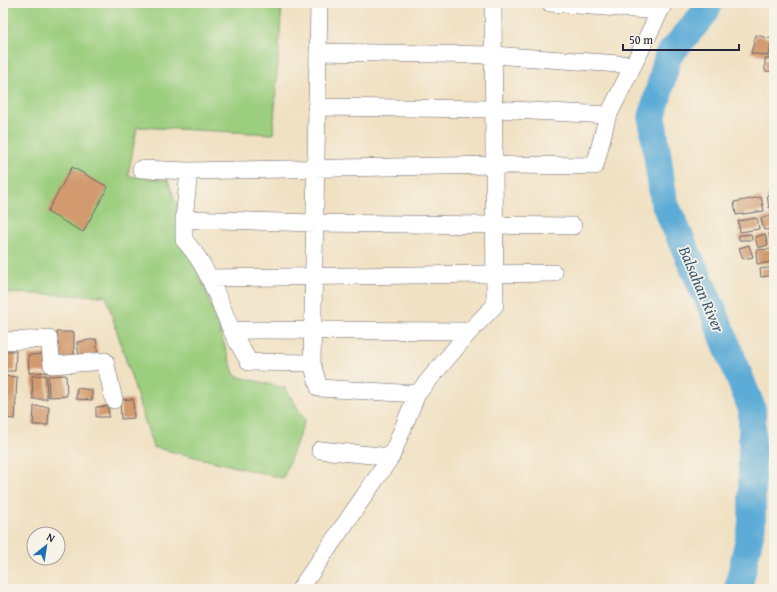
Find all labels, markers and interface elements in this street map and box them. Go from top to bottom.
scale bar [623,26,739,52]
text: 50 m [629,31,653,48]
water label: Balsahan River [673,241,731,337]
north arrow [26,526,66,566]
text: N [44,529,59,546]

